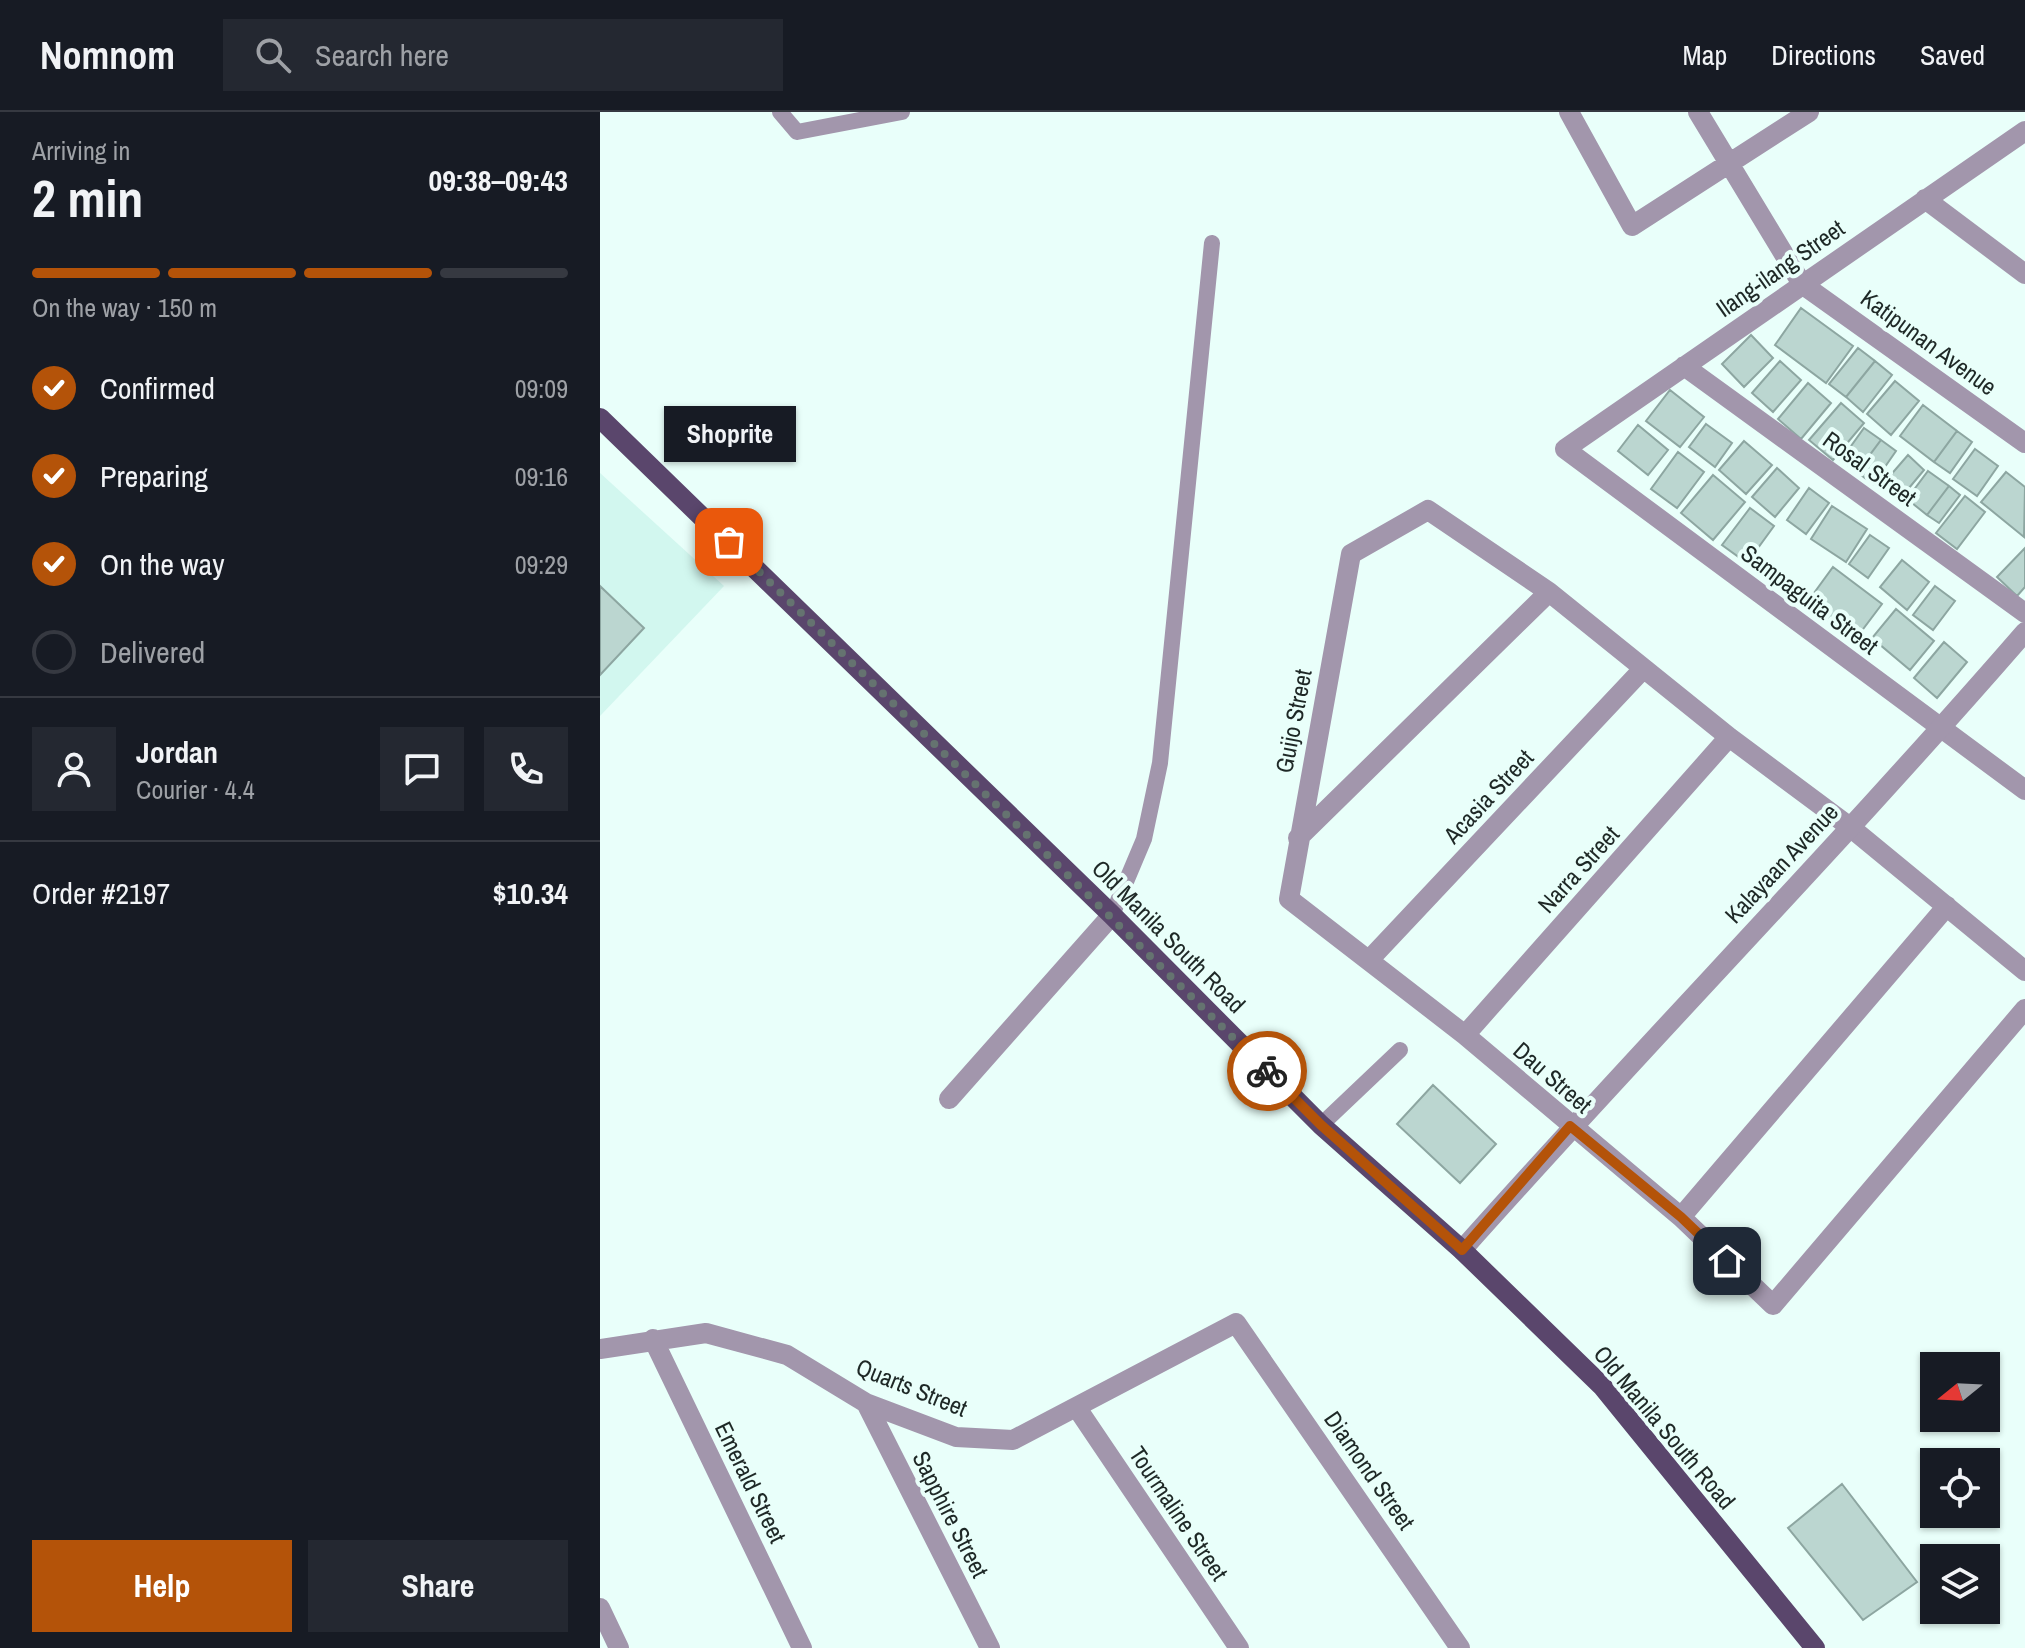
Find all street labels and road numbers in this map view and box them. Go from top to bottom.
street label: Ilang-ilang Street [1709,212,1851,324]
street label: Katipunan Avenue [1855,282,2003,402]
street label: Rosal Street [1817,423,1924,513]
street label: Sampaguita Street [1735,537,1886,661]
street label: Guijo Street [1267,666,1319,776]
street label: Acasia Street [1435,741,1540,851]
street label: Kalayaan Avenue [1717,796,1845,930]
street label: Narra Street [1530,818,1626,920]
street label: Old Manila South Road [1085,852,1253,1020]
street label: Dau Street [1507,1034,1599,1120]
street label: Old Manila South Road [1587,1338,1743,1516]
street label: Quarts Street [852,1350,973,1424]
street label: Diamond Street [1317,1404,1423,1536]
street label: Emerald Street [708,1416,794,1548]
street label: Tourmaline Street [1122,1440,1236,1587]
street label: Sapphire Street [905,1445,997,1583]

